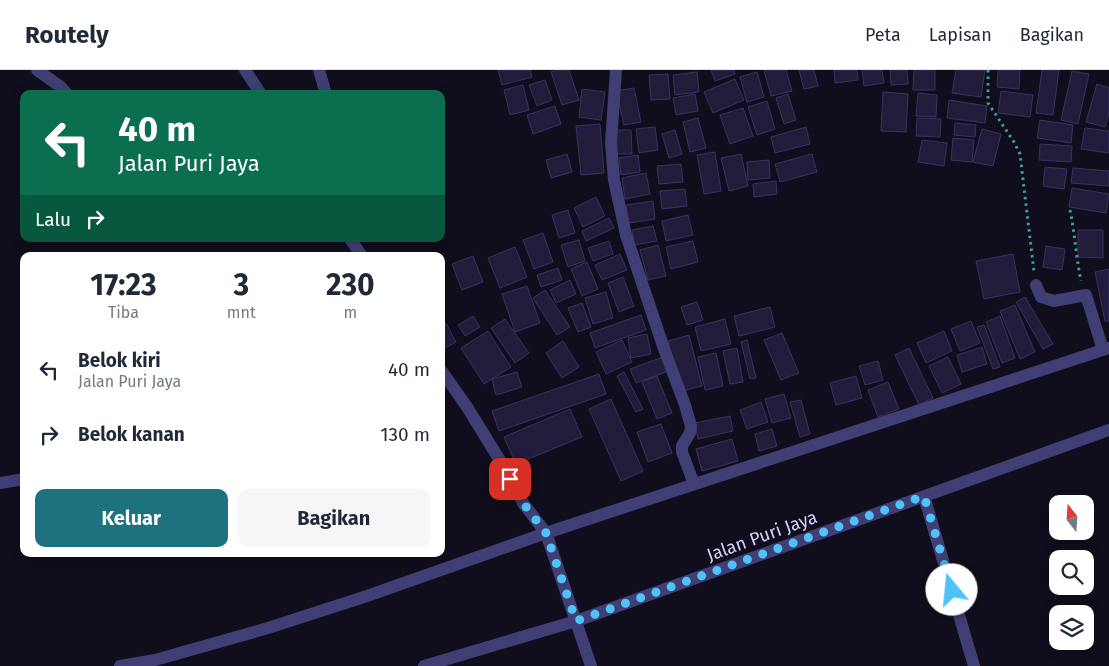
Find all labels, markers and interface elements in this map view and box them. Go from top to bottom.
text: Routely [25,21,109,49]
text: Peta [865,24,901,46]
text: Lapisan [929,24,992,46]
text: Bagikan [1020,24,1084,46]
text: 40 m [118,108,196,150]
icon: left [35,110,100,175]
text: Jalan Puri Jaya [118,150,260,177]
icon: right [81,205,109,233]
text: Lalu [35,208,71,231]
text: 17:23 [90,267,156,303]
text: 3 [233,267,249,303]
text: 230 [326,267,375,303]
text: Tiba [108,303,139,322]
text: mnt [227,303,256,322]
text: m [343,303,357,322]
text: Belok kiri [78,349,161,372]
icon: left [35,356,63,384]
text: 40 m [388,358,430,381]
text: Jalan Puri Jaya [78,372,181,391]
icon: right [35,421,63,449]
text: Belok kanan [78,423,185,446]
text: 130 m [380,423,430,446]
pin [489,458,531,500]
icon: arrive [496,465,524,493]
button: Keluar [35,489,228,547]
button: Bagikan [238,489,430,547]
north arrow [1049,495,1094,540]
map controls [1049,495,1094,650]
street label: Jalan Puri Jaya [704,506,820,566]
button: search [1049,550,1094,595]
position arrow [925,563,977,615]
button: layers [1049,605,1094,650]

